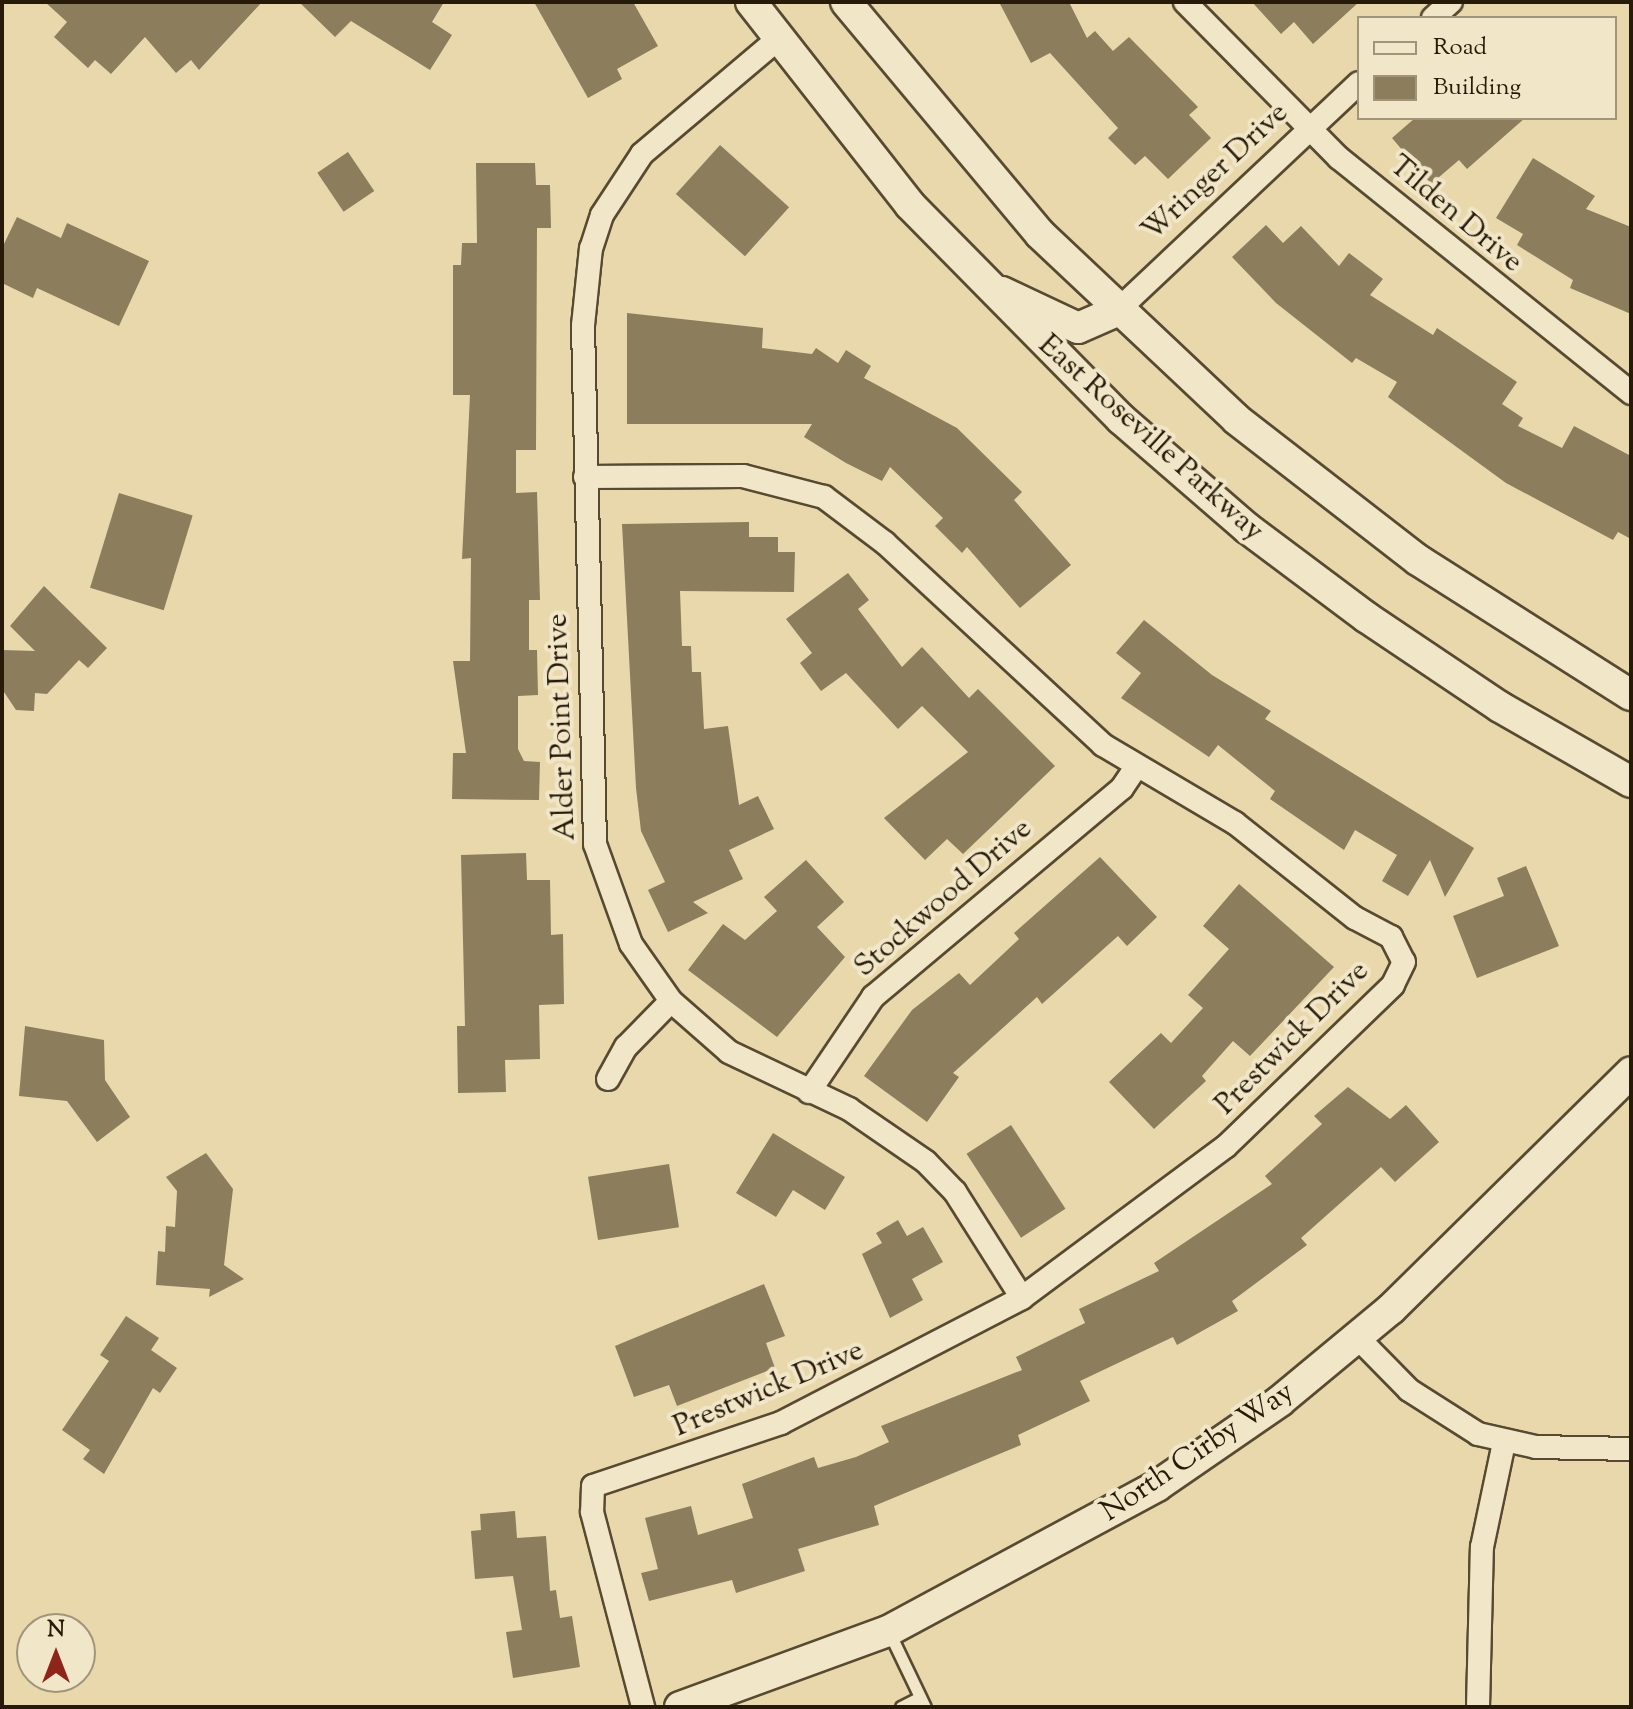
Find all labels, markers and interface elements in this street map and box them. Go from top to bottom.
legend [1357,16,1617,120]
text: Road [1433,31,1487,65]
text: Building [1433,71,1521,105]
street label: Wringer Drive [1135,96,1297,250]
street label: Tilden Drive [1381,149,1529,281]
street label: East Roseville Parkway [1030,328,1270,550]
street label: Alder Point Drive [541,613,585,841]
street label: Stockwood Drive [848,812,1040,986]
street label: Prestwick Drive [1209,955,1377,1123]
street label: Prestwick Drive [669,1334,869,1446]
street label: North Cirby Way [1095,1375,1301,1531]
north arrow [16,1613,96,1693]
text: N [47,1615,65,1647]

